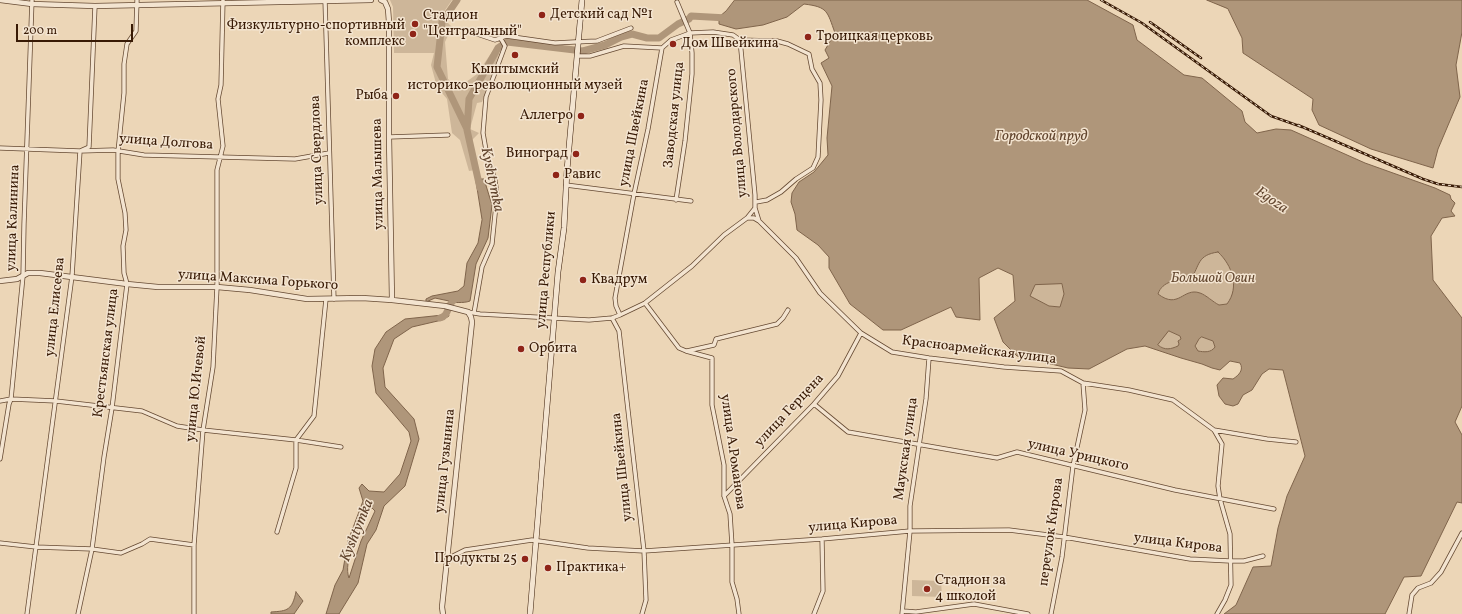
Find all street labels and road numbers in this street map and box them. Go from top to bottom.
street label: Заводская улица [661,61,689,169]
street label: улица Володарского [724,68,752,198]
street label: улица Швейкина [616,78,654,188]
street label: улица Свердлова [308,95,328,205]
street label: улица Малышева [370,118,388,230]
street label: улица Долгова [118,131,214,155]
street label: улица Калинина [4,164,24,272]
street label: улица Республики [534,211,560,329]
street label: улица Елисеева [42,256,70,358]
street label: улица Максима Горького [177,267,339,295]
street label: Крестьянская улица [91,287,123,419]
street label: Красноармейская улица [901,333,1057,369]
street label: улица Ю.Ичевой [183,335,211,443]
street label: улица Герцена [752,371,828,451]
street label: улица А.Романова [716,393,748,511]
street label: Маукская улица [891,396,923,502]
street label: улица Гузынина [432,408,460,514]
street label: улица Швейкина [609,412,637,522]
street label: улица Урицкого [1026,436,1130,476]
street label: переулок Кирова [1036,477,1068,587]
street label: улица Кирова [808,513,898,537]
street label: улица Кирова [1133,530,1223,558]

